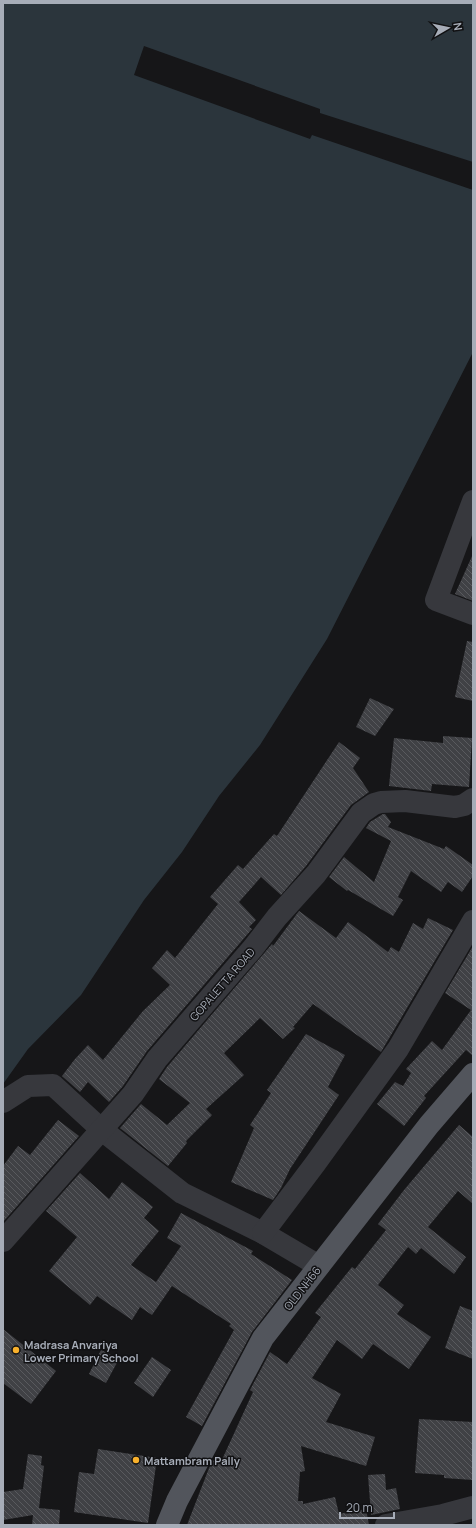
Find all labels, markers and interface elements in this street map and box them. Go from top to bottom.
north arrow [428,8,468,48]
text: N [450,21,466,32]
street label: GOPALETTA ROAD [186,944,258,1024]
street label: OLD NH66 [280,1263,324,1313]
place label: Madrasa Anvariya Lower Primary School [24,1337,139,1365]
marker: Madrasa Anvariya Lower Primary School [11,1345,21,1355]
place label: Mattambram Pally [144,1453,241,1468]
marker: Mattambram Pally [131,1455,141,1465]
scale bar [340,1494,394,1520]
text: 20 m [346,1499,373,1516]

